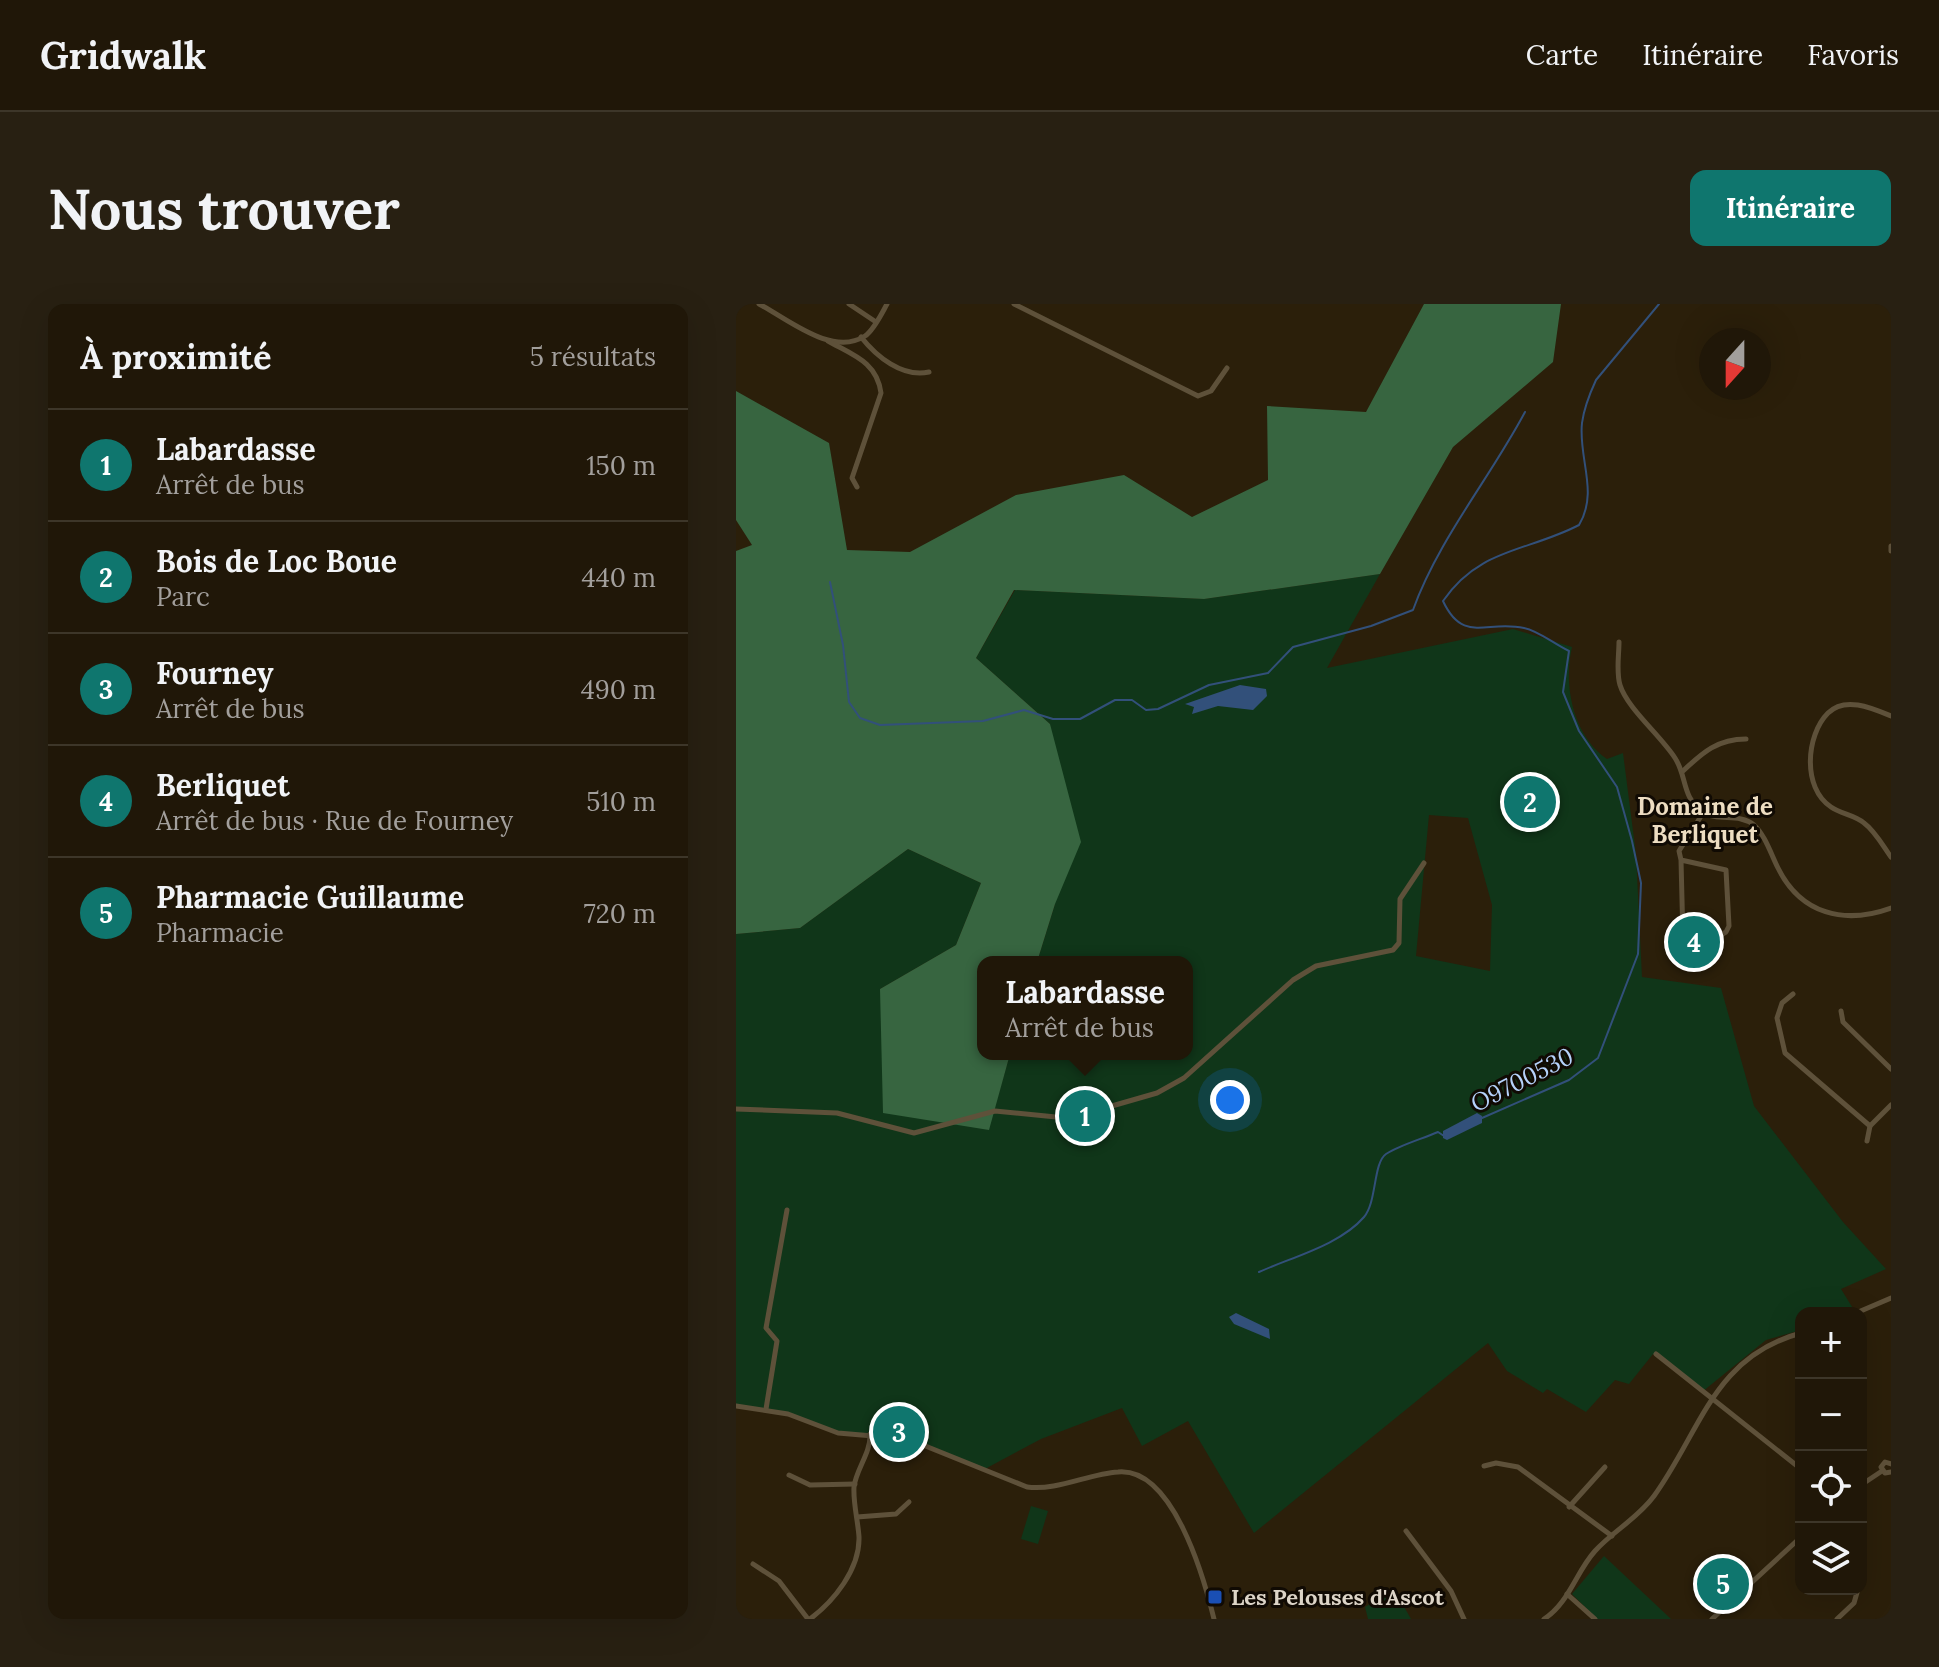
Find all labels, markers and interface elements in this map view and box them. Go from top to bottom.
text: Gridwalk [40,31,206,79]
text: Carte [1526,37,1598,73]
text: Itinéraire [1642,37,1763,73]
text: Favoris [1807,37,1899,73]
button: Itinéraire [1690,170,1891,246]
text: Nous trouver [48,173,400,244]
north arrow [1699,328,1771,400]
text: À proximité [80,335,271,378]
text: 5 résultats [530,340,656,373]
text: Labardasse [156,430,316,468]
text: 1 [101,449,111,482]
text: 150 m [586,449,656,482]
text: Arrêt de bus [156,468,305,501]
text: Bois de Loc Boue [156,542,397,580]
text: 2 [99,561,113,594]
text: 440 m [582,561,656,594]
text: Parc [156,580,210,613]
text: Fourney [156,654,273,692]
text: 3 [99,673,113,706]
text: 490 m [581,673,656,706]
text: Arrêt de bus [156,692,305,725]
text: Berliquet [156,766,290,804]
pin: 2 [1504,772,1556,832]
text: 4 [99,785,113,818]
text: 510 m [586,785,656,818]
district label: Domaine de Berliquet [1637,791,1773,850]
text: Arrêt de bus · Rue de Fourney [156,804,513,837]
text: Pharmacie Guillaume [156,878,464,916]
text: 5 [99,897,113,930]
text: 720 m [584,897,656,930]
pin: 4 [1668,912,1720,972]
text: Pharmacie [156,916,284,949]
popup [977,956,1193,1060]
text: Labardasse [1005,973,1165,1011]
text: Arrêt de bus [1005,1011,1154,1044]
water label: O9700530 [1465,1040,1579,1119]
your location [1210,1080,1250,1120]
pin: 1 [1059,1086,1111,1146]
map controls [1795,1307,1867,1595]
button: + [1795,1307,1867,1379]
button: − [1795,1379,1867,1451]
pin: 3 [873,1402,925,1462]
button: locate [1795,1451,1867,1523]
button: layers [1795,1523,1867,1595]
pin: 5 [1697,1554,1749,1614]
place label: Les Pelouses d'Ascot [1231,1583,1445,1611]
marker: Les Pelouses d'Ascot [1206,1588,1224,1606]

